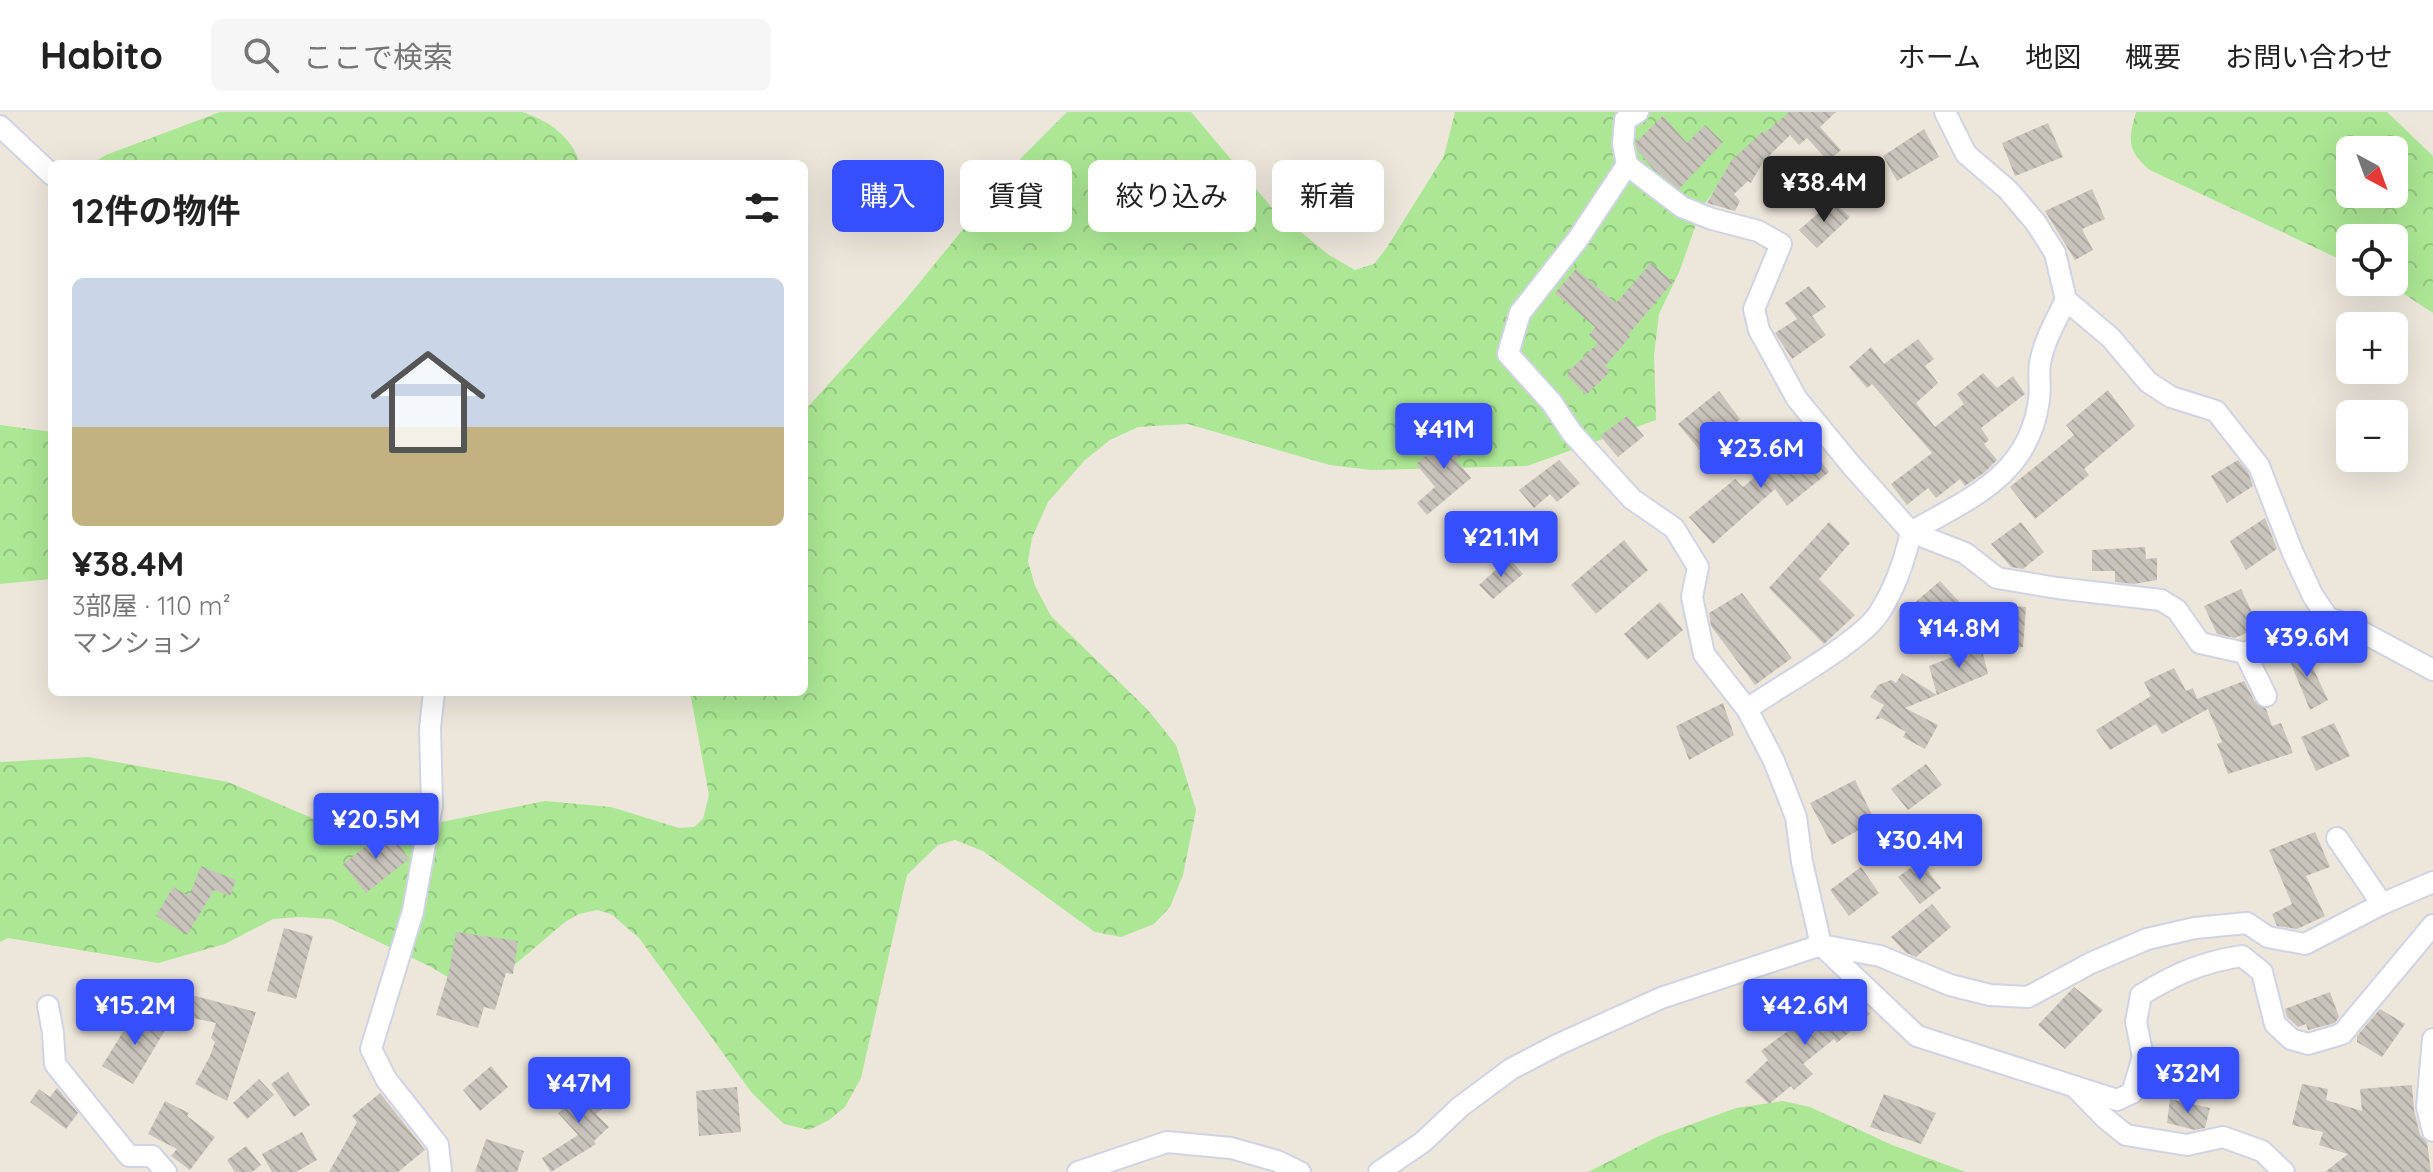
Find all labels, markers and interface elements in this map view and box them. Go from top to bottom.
search box [211,19,771,91]
text: Habito [40,31,163,79]
icon: search [239,33,283,77]
text: ここで検索 [303,38,453,76]
text: ホーム [1898,39,1981,74]
text: 地図 [2025,39,2081,74]
text: 概要 [2125,39,2181,74]
text: お問い合わせ [2225,39,2393,74]
north arrow [2336,136,2408,208]
map controls [2336,136,2408,472]
pin: ¥38.4M [1759,156,1889,224]
chip: 購入 [832,160,944,232]
chip: 賃貸 [960,160,1072,232]
chip: 絞り込み [1088,160,1256,232]
chip: 新着 [1272,160,1384,232]
text: ¥38.4M [1781,165,1867,198]
icon: filters [740,186,784,230]
text: 12件の物件 [72,189,241,232]
button: locate [2336,224,2408,296]
button: + [2336,312,2408,384]
icon: home [356,330,500,474]
button: − [2336,400,2408,472]
pin: ¥41M [1397,403,1491,471]
text: ¥41M [1413,412,1475,445]
pin: ¥23.6M [1696,422,1826,490]
text: ¥23.6M [1718,431,1804,464]
pin: ¥21.1M [1436,511,1566,579]
text: ¥21.1M [1463,520,1540,553]
text: ¥38.4M [72,542,184,585]
text: 3部屋 · 110 m² [72,589,231,622]
pin: ¥14.8M [1894,602,2024,670]
text: ¥14.8M [1918,611,2000,644]
pin: ¥39.6M [2242,611,2372,679]
text: ¥39.6M [2264,620,2350,653]
text: マンション [72,626,202,659]
pin: ¥20.5M [311,793,441,861]
text: ¥20.5M [332,802,421,835]
pin: ¥30.4M [1855,814,1985,882]
text: ¥30.4M [1876,823,1964,856]
pin: ¥15.2M [70,979,200,1047]
pin: ¥42.6M [1740,979,1870,1047]
text: ¥15.2M [94,988,176,1021]
text: ¥42.6M [1761,988,1849,1021]
pin: ¥32M [2141,1047,2235,1115]
text: ¥32M [2155,1056,2221,1089]
pin: ¥47M [532,1057,626,1125]
text: ¥47M [546,1066,612,1099]

